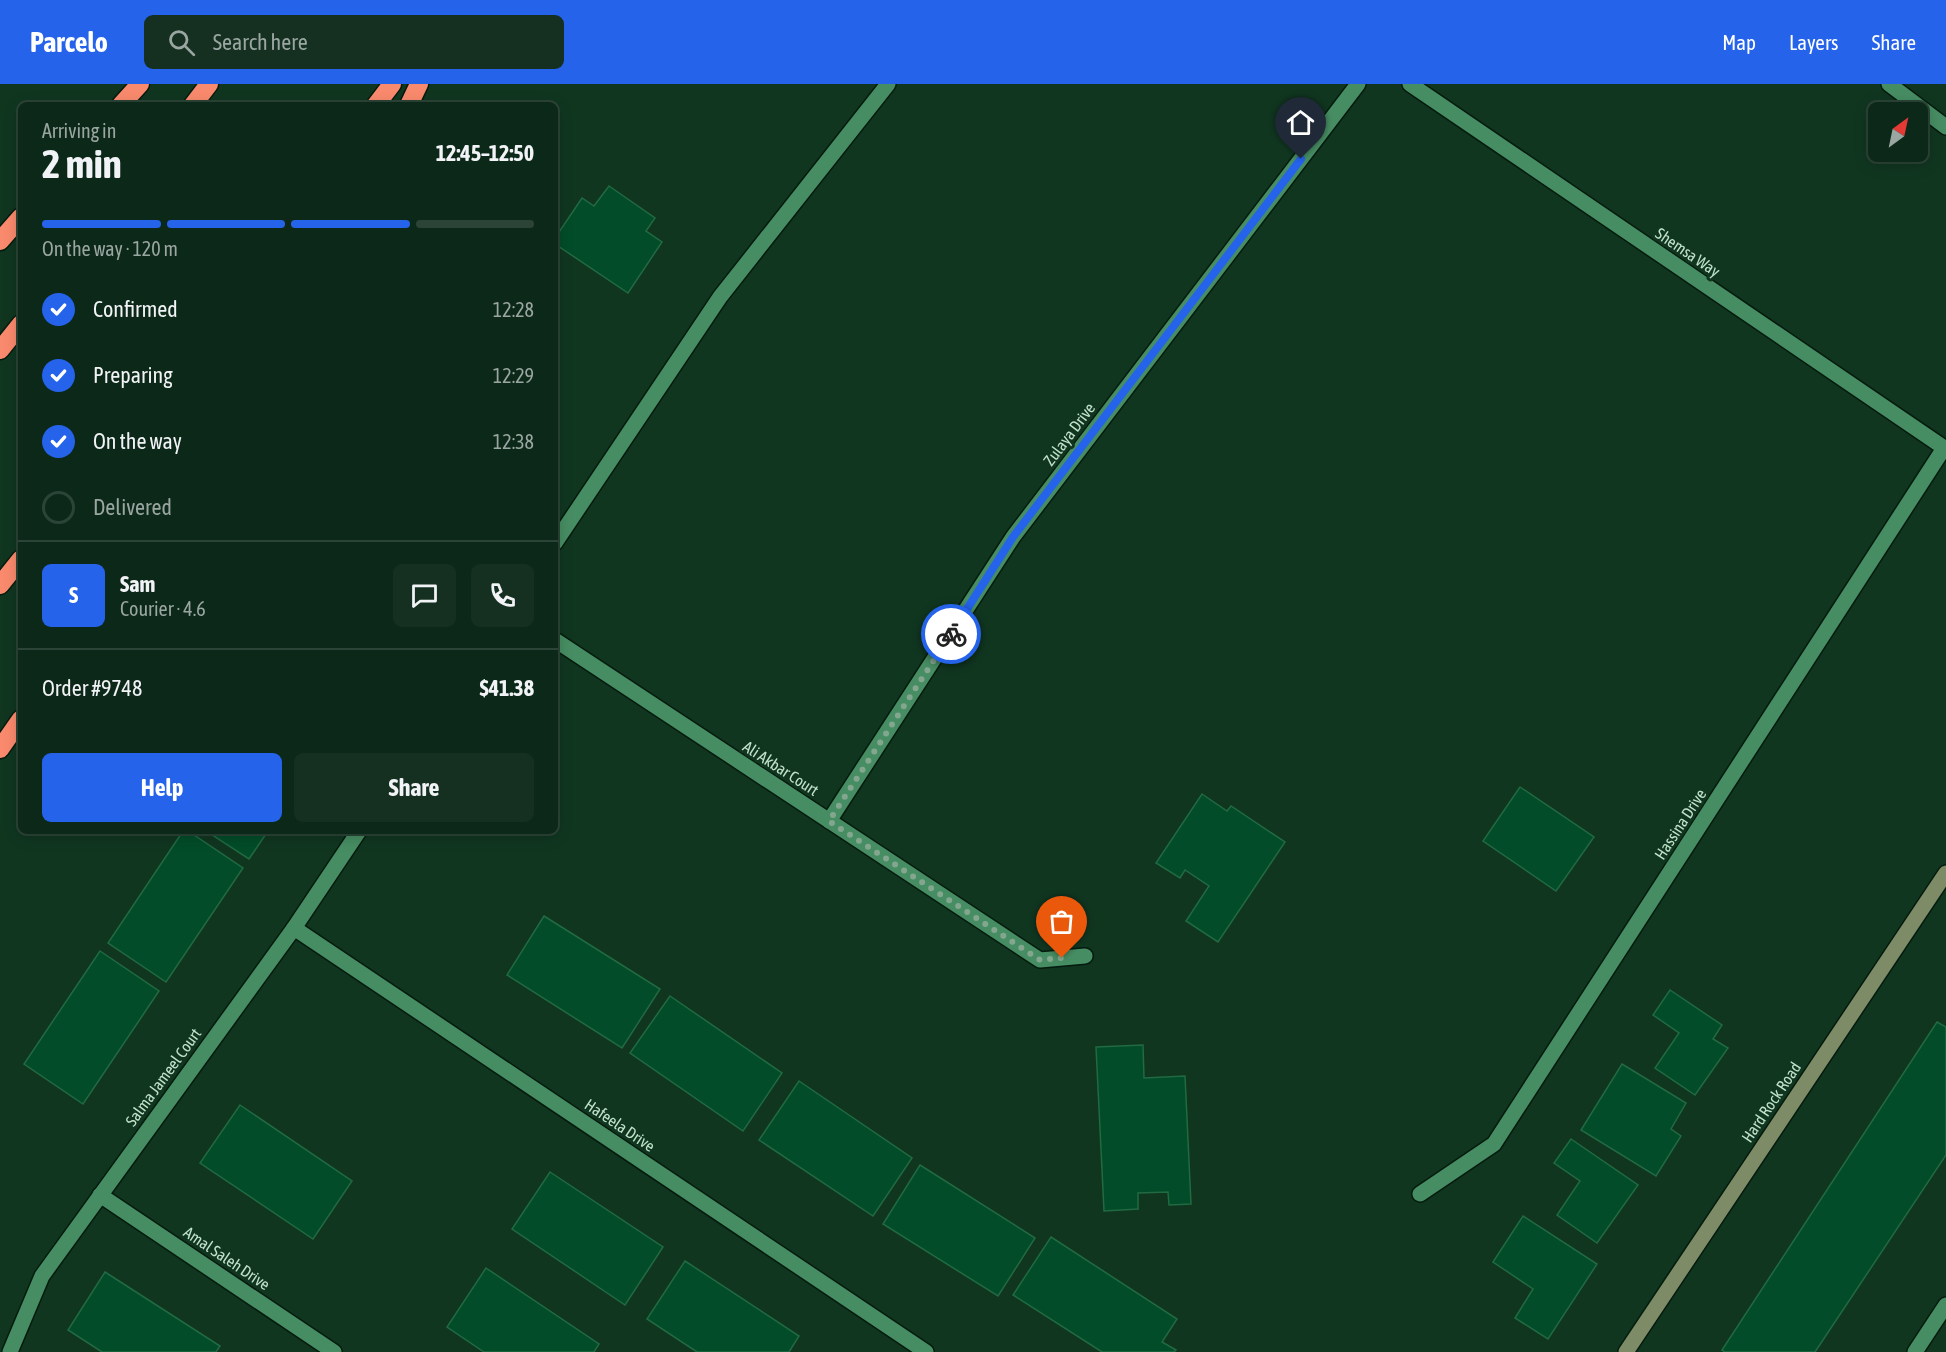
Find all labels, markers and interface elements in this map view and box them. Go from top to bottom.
search box [144,15,564,69]
text: Parcelo [30,26,108,58]
icon: search [165,26,198,59]
text: Search here [213,29,308,55]
text: Map [1722,30,1756,54]
text: Layers [1789,30,1839,54]
text: Share [1872,30,1916,54]
pin [1275,97,1326,159]
north arrow [1868,102,1928,162]
map controls [1868,102,1928,162]
icon: home [1284,106,1317,139]
text: Arriving in [42,119,116,142]
text: 12:45–12:50 [436,140,534,166]
text: 2 min [42,142,122,186]
street label: Shemsa Way [1652,224,1724,281]
text: On the way · 120 m [42,237,178,260]
icon: check [42,293,75,326]
text: Confirmed [93,296,178,322]
text: 12:28 [493,298,534,321]
icon: check [42,359,75,392]
text: Preparing [93,362,173,388]
text: 12:29 [493,364,534,387]
street label: Zulaya Drive [1040,399,1099,469]
icon: check [42,425,75,458]
text: On the way [93,428,182,454]
text: 12:38 [493,430,534,453]
text: Delivered [93,494,172,520]
button: chat [393,564,456,627]
button: phone [471,564,534,627]
text: Sam [120,571,155,597]
text: S [69,582,78,608]
text: Courier · 4.6 [120,597,206,620]
courier [921,604,981,664]
icon: bike [935,618,968,651]
text: Order #9748 [42,675,142,701]
text: $41.38 [479,675,534,701]
street label: Ali Akbar Court [740,737,822,799]
button: Help [42,753,282,822]
button: Share [294,753,534,822]
street label: Hassina Drive [1651,785,1709,863]
pin [1036,896,1087,958]
icon: bag [1045,905,1078,938]
street label: Salma Jameel Court [122,1024,205,1129]
street label: Hard Rock Road [1738,1059,1804,1145]
street label: Hafeela Drive [582,1095,658,1155]
street label: Amal Saleh Drive [181,1223,273,1293]

